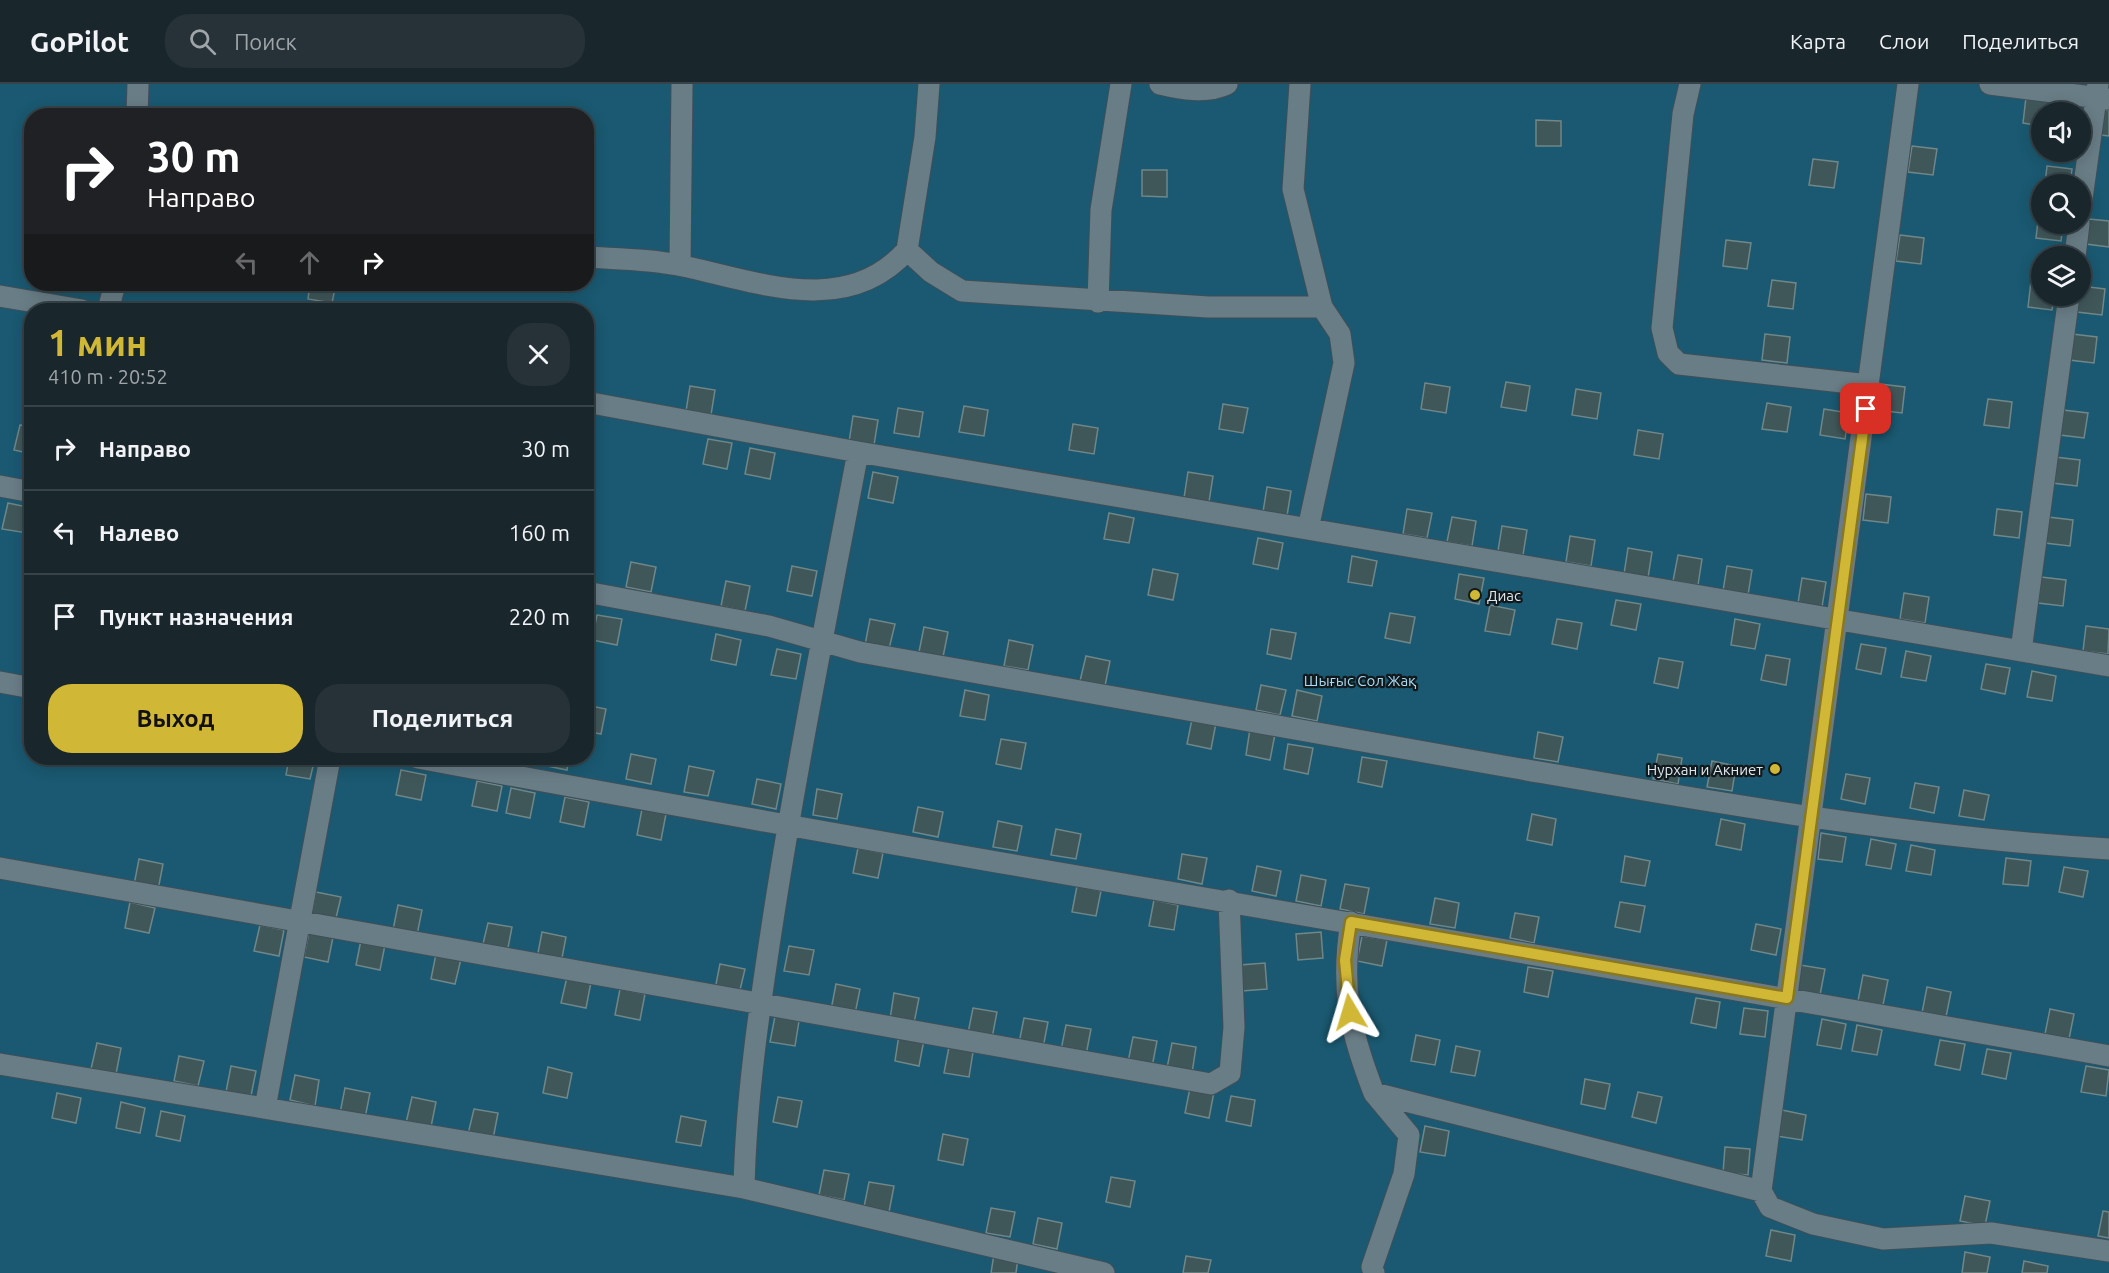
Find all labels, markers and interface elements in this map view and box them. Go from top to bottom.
search box [165,14,585,68]
icon: search [186,25,219,58]
text: GoPilot [30,26,129,57]
text: Поиск [234,29,297,54]
text: Карта [1790,29,1846,53]
text: Слои [1879,29,1929,53]
text: Поделиться [1962,29,2079,53]
map controls [2031,102,2091,306]
button: sound [2031,102,2091,162]
icon: right [48,132,126,210]
text: 30 m [147,133,241,180]
button: search [2031,174,2091,234]
text: Направо [147,182,256,212]
icon: left [230,246,263,279]
icon: ahead [293,246,326,279]
icon: right [356,246,389,279]
button: layers [2031,246,2091,306]
text: 1 мин [48,322,147,363]
button: close [507,323,570,386]
text: 410 m · 20:52 [48,365,168,388]
pin [1840,383,1891,434]
icon: arrive [1849,392,1882,425]
icon: right [48,432,81,465]
text: Направо [99,436,191,461]
text: 30 m [521,436,570,461]
icon: left [48,516,81,549]
text: Налево [99,520,179,545]
text: 160 m [509,520,570,545]
place label: Диас [1487,587,1521,604]
marker: Диас [1468,588,1482,602]
icon: arrive [48,600,81,633]
text: Пункт назначения [99,604,293,629]
text: 220 m [509,604,570,629]
park label: Шығыс Сол Жақ [1304,672,1416,689]
button: Выход [48,684,303,753]
button: Поделиться [315,684,570,753]
place label: Нурхан и Акниет [1647,761,1763,778]
marker: Нурхан и Акниет [1768,762,1782,776]
position arrow [1318,980,1382,1044]

